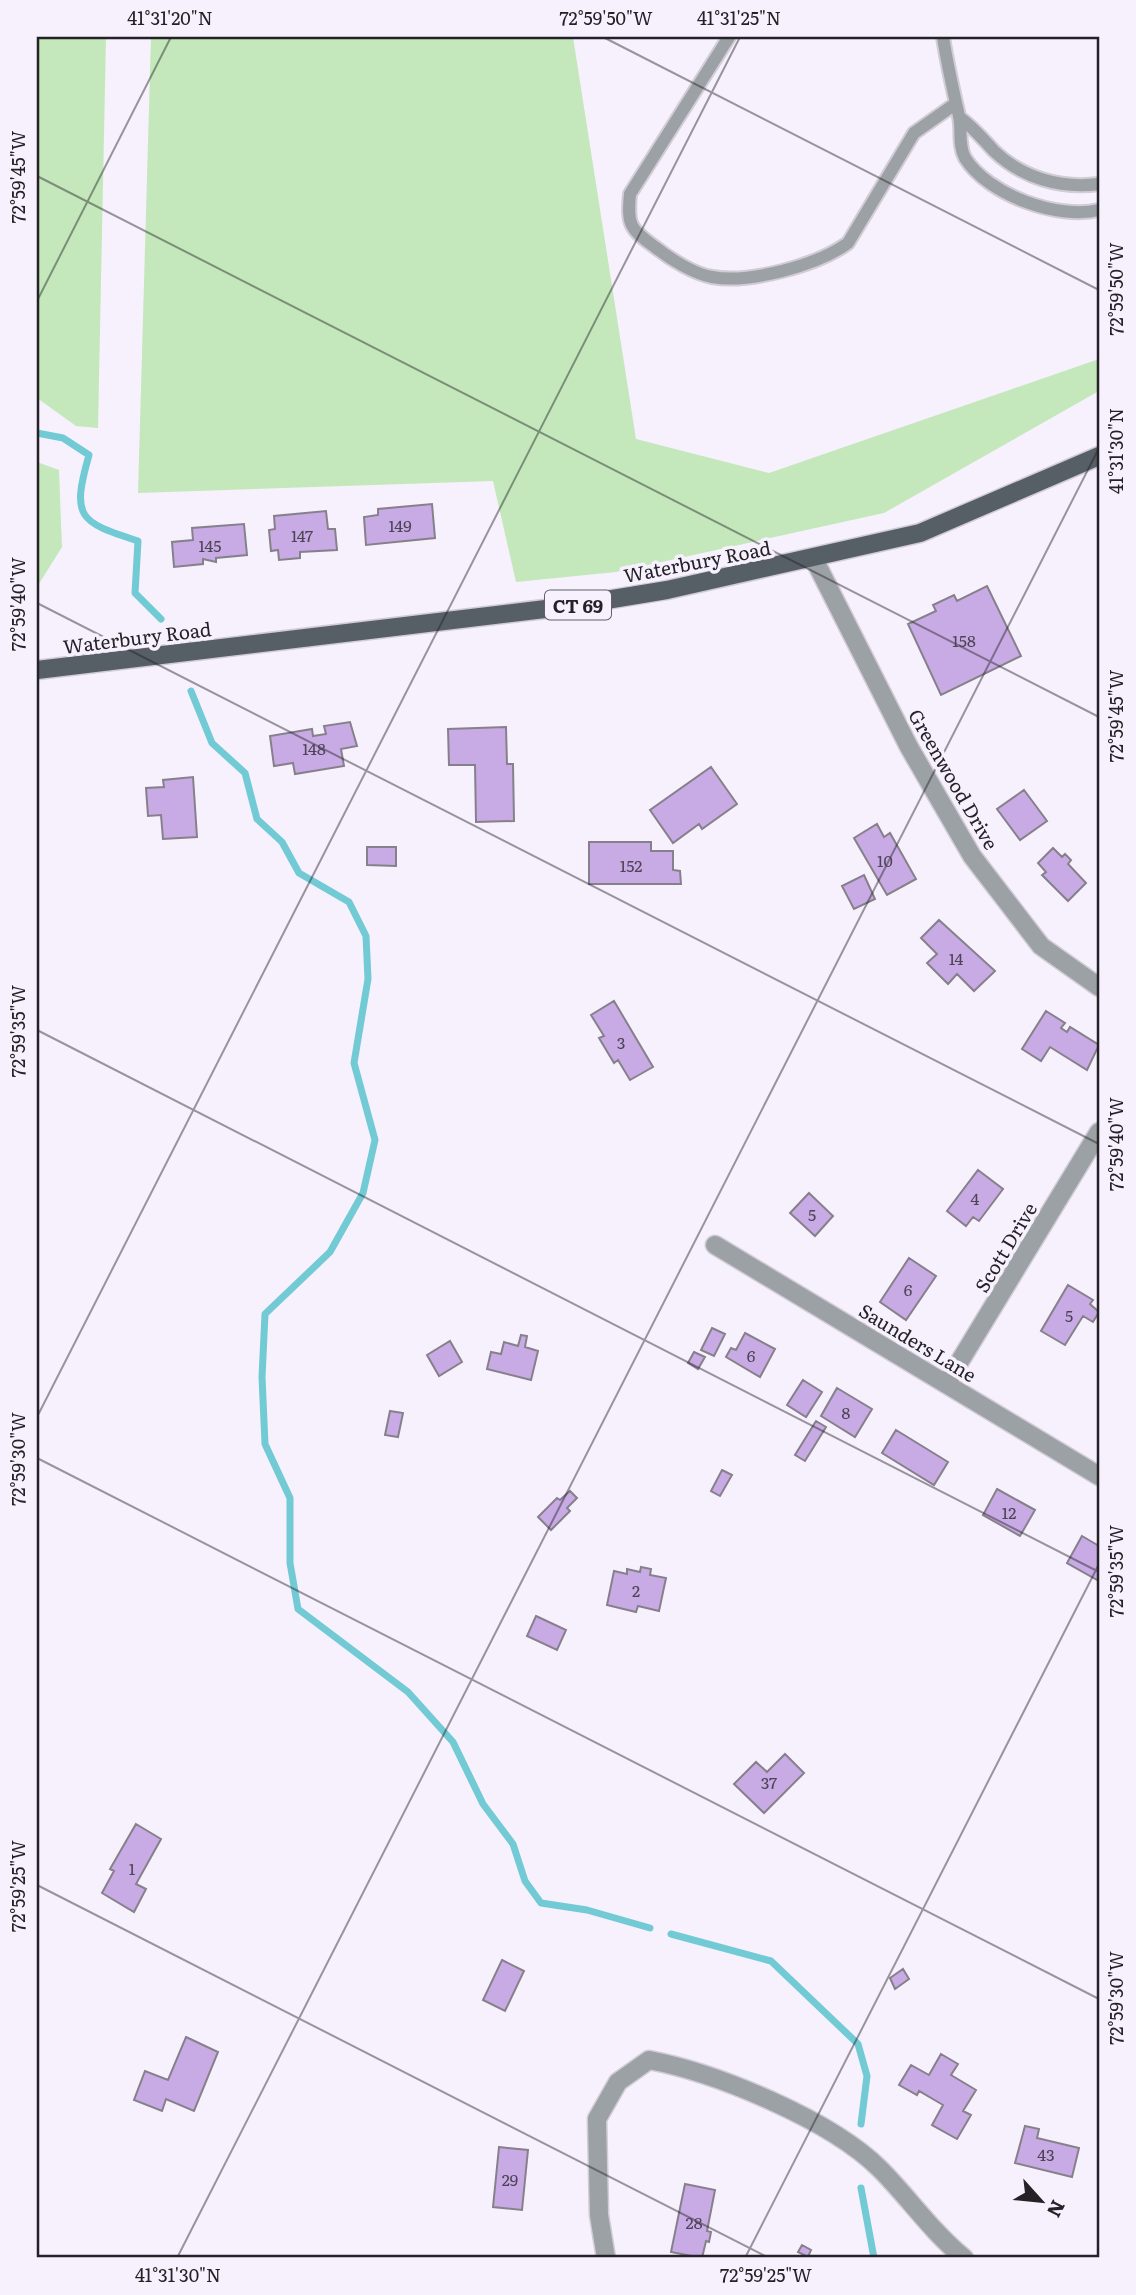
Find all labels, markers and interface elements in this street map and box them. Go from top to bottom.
text: 41°31'20"N [127,4,213,31]
text: 72°59'50"W [559,4,653,31]
text: 41°31'25"N [697,4,781,31]
text: 72°59'45"W [4,130,31,223]
text: 72°59'50"W [1102,242,1129,336]
text: 41°31'30"N [1102,408,1129,494]
house number: 149 [388,513,412,537]
house number: 147 [291,523,313,547]
house number: 145 [199,533,221,557]
street label: Waterbury Road [621,533,773,589]
text: 72°59'40"W [4,557,31,651]
road number: CT 69 [545,590,611,620]
street label: Waterbury Road [61,614,213,660]
house number: 158 [952,628,976,652]
text: 72°59'45"W [1102,669,1129,762]
street label: Greenwood Drive [902,704,1006,855]
house number: 148 [302,736,326,760]
house number: 10 [877,848,893,872]
house number: 152 [620,853,642,877]
house number: 14 [949,946,964,970]
text: 72°59'35"W [4,984,31,1077]
house number: 3 [617,1030,625,1054]
text: 72°59'40"W [1102,1097,1129,1191]
house number: 4 [971,1186,980,1210]
street label: Scott Drive [967,1197,1043,1297]
house number: 5 [808,1202,816,1226]
house number: 6 [904,1277,913,1301]
street label: Saunders Lane [854,1296,982,1388]
house number: 5 [1065,1303,1073,1327]
house number: 6 [747,1343,756,1367]
house number: 8 [842,1400,851,1424]
text: 72°59'30"W [4,1412,31,1506]
house number: 12 [1002,1500,1016,1524]
text: 72°59'35"W [1102,1524,1129,1617]
house number: 2 [632,1578,640,1602]
house number: 37 [761,1770,777,1794]
text: 72°59'25"W [4,1840,31,1932]
house number: 1 [129,1856,136,1880]
text: 72°59'30"W [1102,1951,1129,2045]
house number: 43 [1037,2142,1055,2166]
north arrow [1006,2166,1076,2236]
house number: 29 [502,2167,518,2191]
text: N [1041,2196,1073,2223]
house number: 28 [686,2210,703,2234]
text: 41°31'30"N [135,2261,221,2288]
text: 72°59'25"W [720,2261,812,2288]

